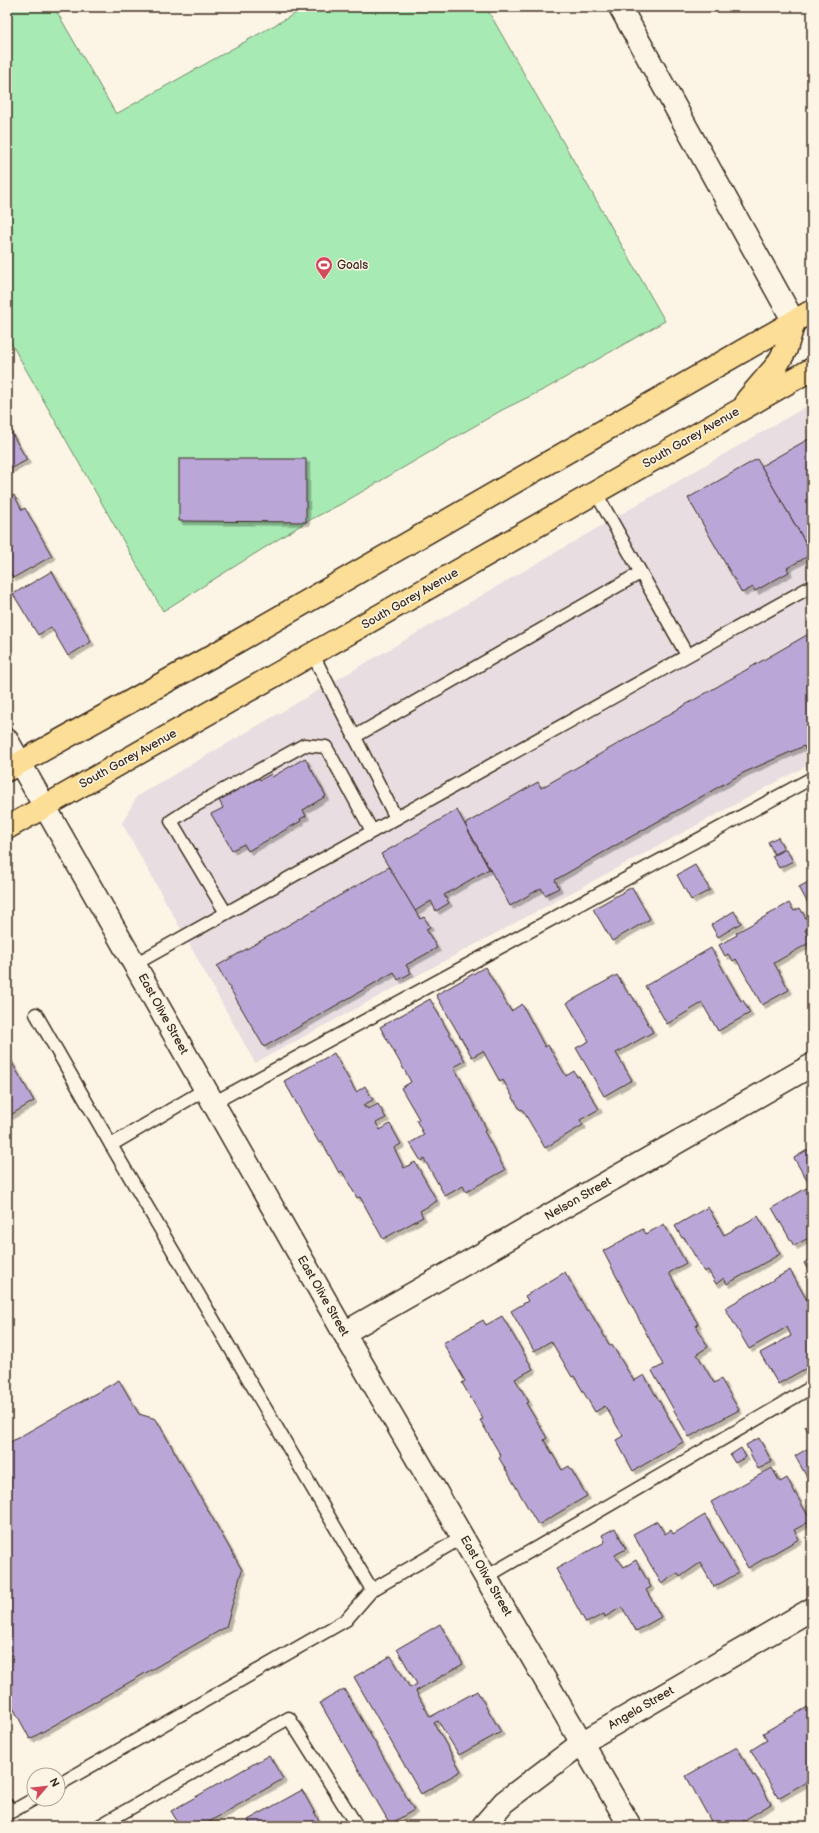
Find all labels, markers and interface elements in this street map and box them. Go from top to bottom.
sports icon: Goals [314,255,334,280]
place label: Goals [337,258,368,273]
street label: South Garey Avenue [640,404,742,472]
street label: South Garey Avenue [359,565,461,633]
street label: South Garey Avenue [77,726,179,792]
street label: East Olive Street [135,971,192,1057]
street label: Nelson Street [542,1174,614,1224]
street label: East Olive Street [294,1253,352,1339]
street label: East Olive Street [457,1533,515,1619]
street label: Angela Street [605,1683,677,1733]
north arrow [26,1767,66,1807]
text: N [47,1776,62,1789]

